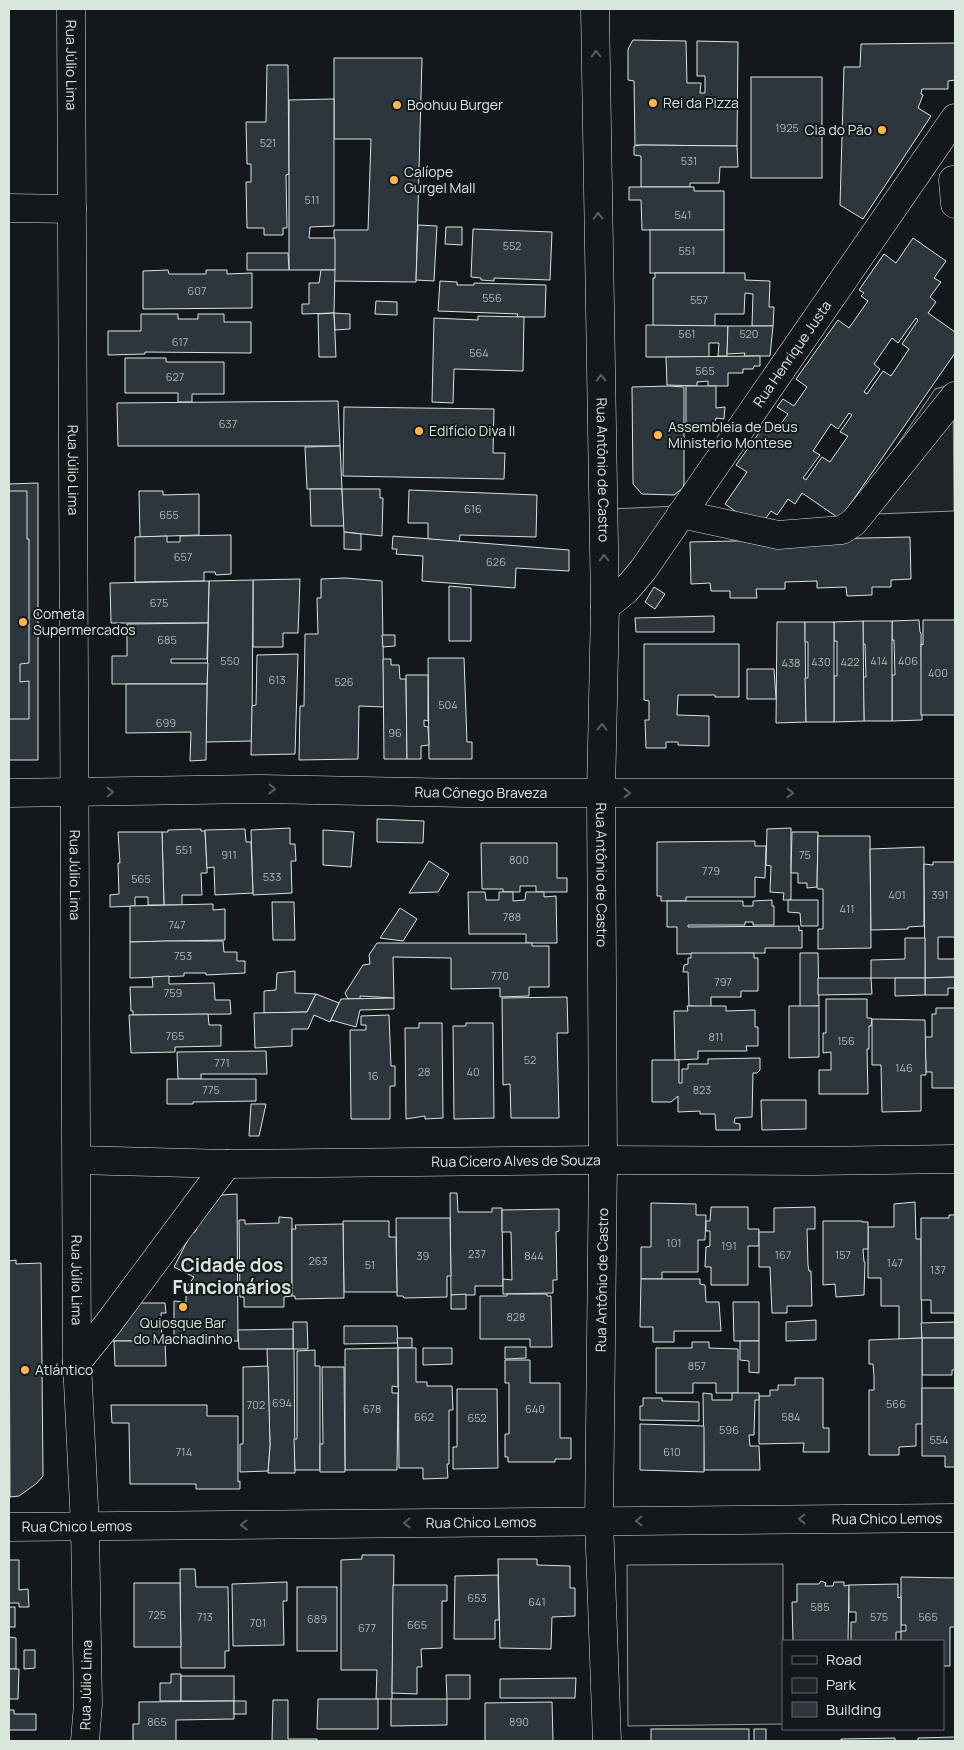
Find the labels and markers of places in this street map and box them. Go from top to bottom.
place label: Rei da Pizza [663,93,739,112]
place label: Boohuu Burger [407,95,503,114]
marker: Rei da Pizza [647,97,659,109]
marker: Boohuu Burger [391,99,403,111]
place label: Cia do Pão [805,120,872,139]
marker: Cia do Pão [876,124,888,136]
place label: Calíope Gurgel Mall [404,162,476,197]
marker: Calíope Gurgel Mall [388,174,400,186]
place label: Assembleia de Deus Ministerio Montese [668,417,798,452]
place label: Edifício Diva II [429,421,515,440]
marker: Edifício Diva II [413,425,425,437]
marker: Assembleia de Deus Ministerio Montese [652,429,664,441]
place label: Cometa Supermercados [33,604,136,639]
marker: Cometa Supermercados [17,616,29,628]
marker: Quiosque Bar do Machadinho [177,1301,189,1313]
place label: Quiosque Bar do Machadinho [133,1313,233,1348]
place label: Atlántico [35,1360,93,1379]
marker: Atlántico [19,1364,31,1376]

